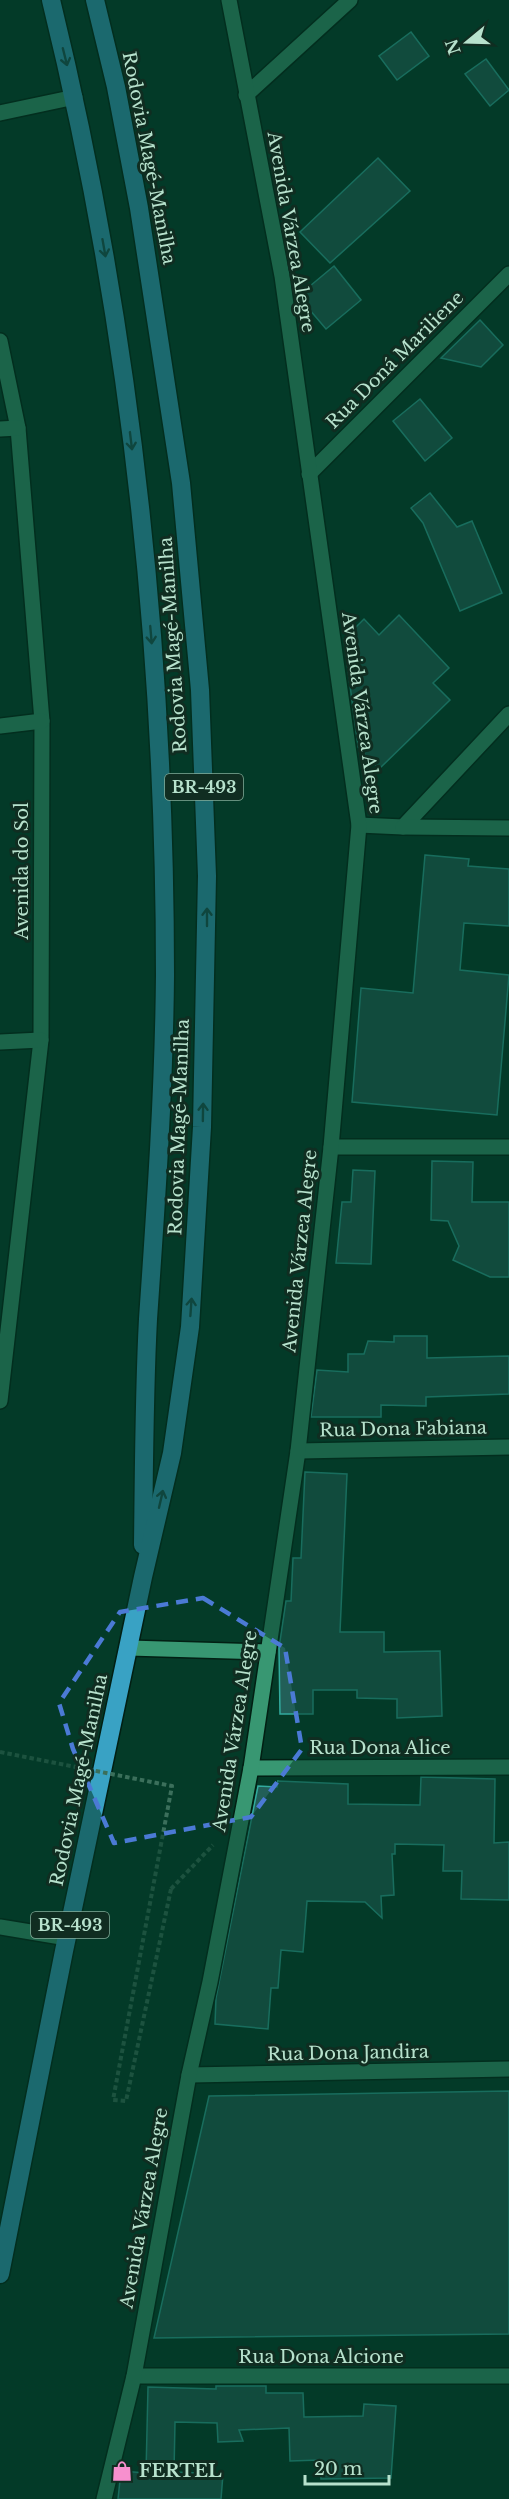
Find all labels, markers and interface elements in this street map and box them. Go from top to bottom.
north arrow [437,12,497,72]
text: N [441,37,465,57]
one-way arrow [59,47,71,66]
street label: Rodovia Magé-Manilha [118,50,180,266]
street label: Avenida Várzea Alegre [262,129,320,334]
one-way arrow [99,237,110,257]
street label: Rua Doná Mariliene [322,287,468,433]
one-way arrow [126,430,137,450]
street label: Rodovia Magé-Manilha [154,536,192,754]
street label: Avenida Várzea Alegre [337,610,387,815]
one-way arrow [146,624,157,644]
road number: BR-493 [165,774,243,800]
street label: Avenida do Sol [11,802,33,941]
one-way arrow [201,908,213,928]
street label: Rodovia Magé-Manilha [164,1018,194,1236]
one-way arrow [197,1103,208,1123]
street label: Avenida Várzea Alegre [278,1149,322,1354]
one-way arrow [186,1298,197,1317]
street label: Rua Dona Fabiana [319,1417,487,1441]
one-way arrow [156,1490,167,1510]
street label: Avenida Várzea Alegre [208,1629,262,1834]
street label: Rodovia Magé-Manilha [46,1672,112,1888]
street label: Rua Dona Alice [309,1737,451,1759]
road number: BR-493 [31,1912,109,1938]
street label: Rua Dona Jandira [267,2041,429,2065]
street label: Avenida Várzea Alegre [115,2106,173,2311]
street label: Rua Dona Alcione [238,2346,404,2368]
scale bar [305,2448,389,2486]
text: 20 m [314,2458,362,2480]
shop icon: FERTEL [110,2459,134,2483]
place label: FERTEL [139,2460,222,2482]

